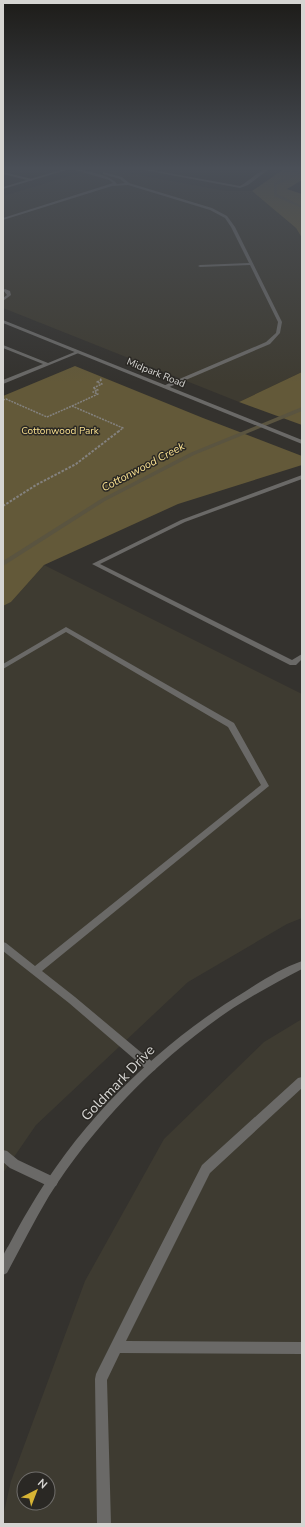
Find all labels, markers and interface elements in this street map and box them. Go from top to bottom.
street label: Midpark Road [125,355,188,391]
park label: Cottonwood Park [21,424,100,438]
water label: Cottonwood Creek [99,439,188,495]
street label: Goldmark Drive [77,1041,159,1125]
north arrow [16,1471,56,1511]
text: N [34,1476,50,1492]

